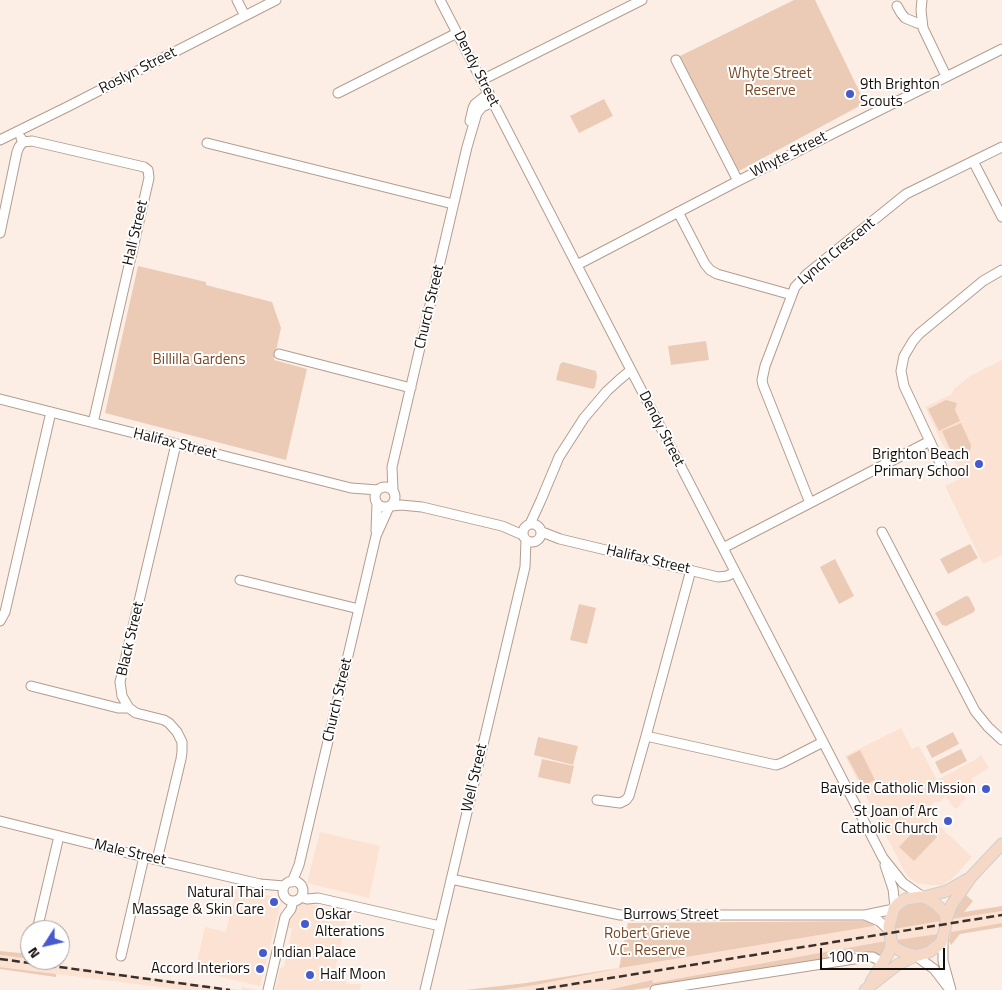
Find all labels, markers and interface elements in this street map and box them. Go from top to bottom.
street label: Dendy Street [449,28,503,110]
street label: Roslyn Street [96,44,180,98]
park label: Whyte Street Reserve [728,65,812,100]
place label: 9th Brighton Scouts [860,76,940,111]
marker: 9th Brighton Scouts [844,88,856,100]
street label: Whyte Street [748,128,830,182]
street label: Hall Street [120,199,152,267]
street label: Lynch Crescent [795,215,879,289]
street label: Church Street [412,263,448,351]
park label: Billilla Gardens [153,351,245,369]
street label: Dendy Street [634,388,688,470]
street label: Halifax Street [131,425,219,463]
place label: Brighton Beach Primary School [872,446,969,481]
marker: Brighton Beach Primary School [973,458,985,470]
street label: Halifax Street [604,542,692,578]
street label: Black Street [114,600,148,678]
street label: Church Street [320,656,356,744]
street label: Well Street [458,742,492,814]
place label: Bayside Catholic Mission [821,780,976,798]
marker: Bayside Catholic Mission [980,783,992,795]
place label: St Joan of Arc Catholic Church [841,803,938,838]
marker: St Joan of Arc Catholic Church [942,815,954,827]
street label: Male Street [92,836,168,870]
place label: Natural Thai Massage & Skin Care [132,884,264,919]
marker: Natural Thai Massage & Skin Care [268,896,280,908]
place label: Oskar Alterations [315,906,384,941]
street label: Burrows Street [623,906,719,924]
marker: Oskar Alterations [299,918,311,930]
north arrow [20,920,70,970]
park label: Robert Grieve V.C. Reserve [604,925,690,960]
scale bar [822,938,947,970]
text: N [22,943,45,963]
place label: Indian Palace [273,944,356,962]
text: 100 m [828,945,869,968]
marker: Indian Palace [257,947,269,959]
place label: Accord Interiors [151,960,250,978]
marker: Accord Interiors [254,963,266,975]
place label: Half Moon [320,966,386,984]
marker: Half Moon [304,969,316,981]

